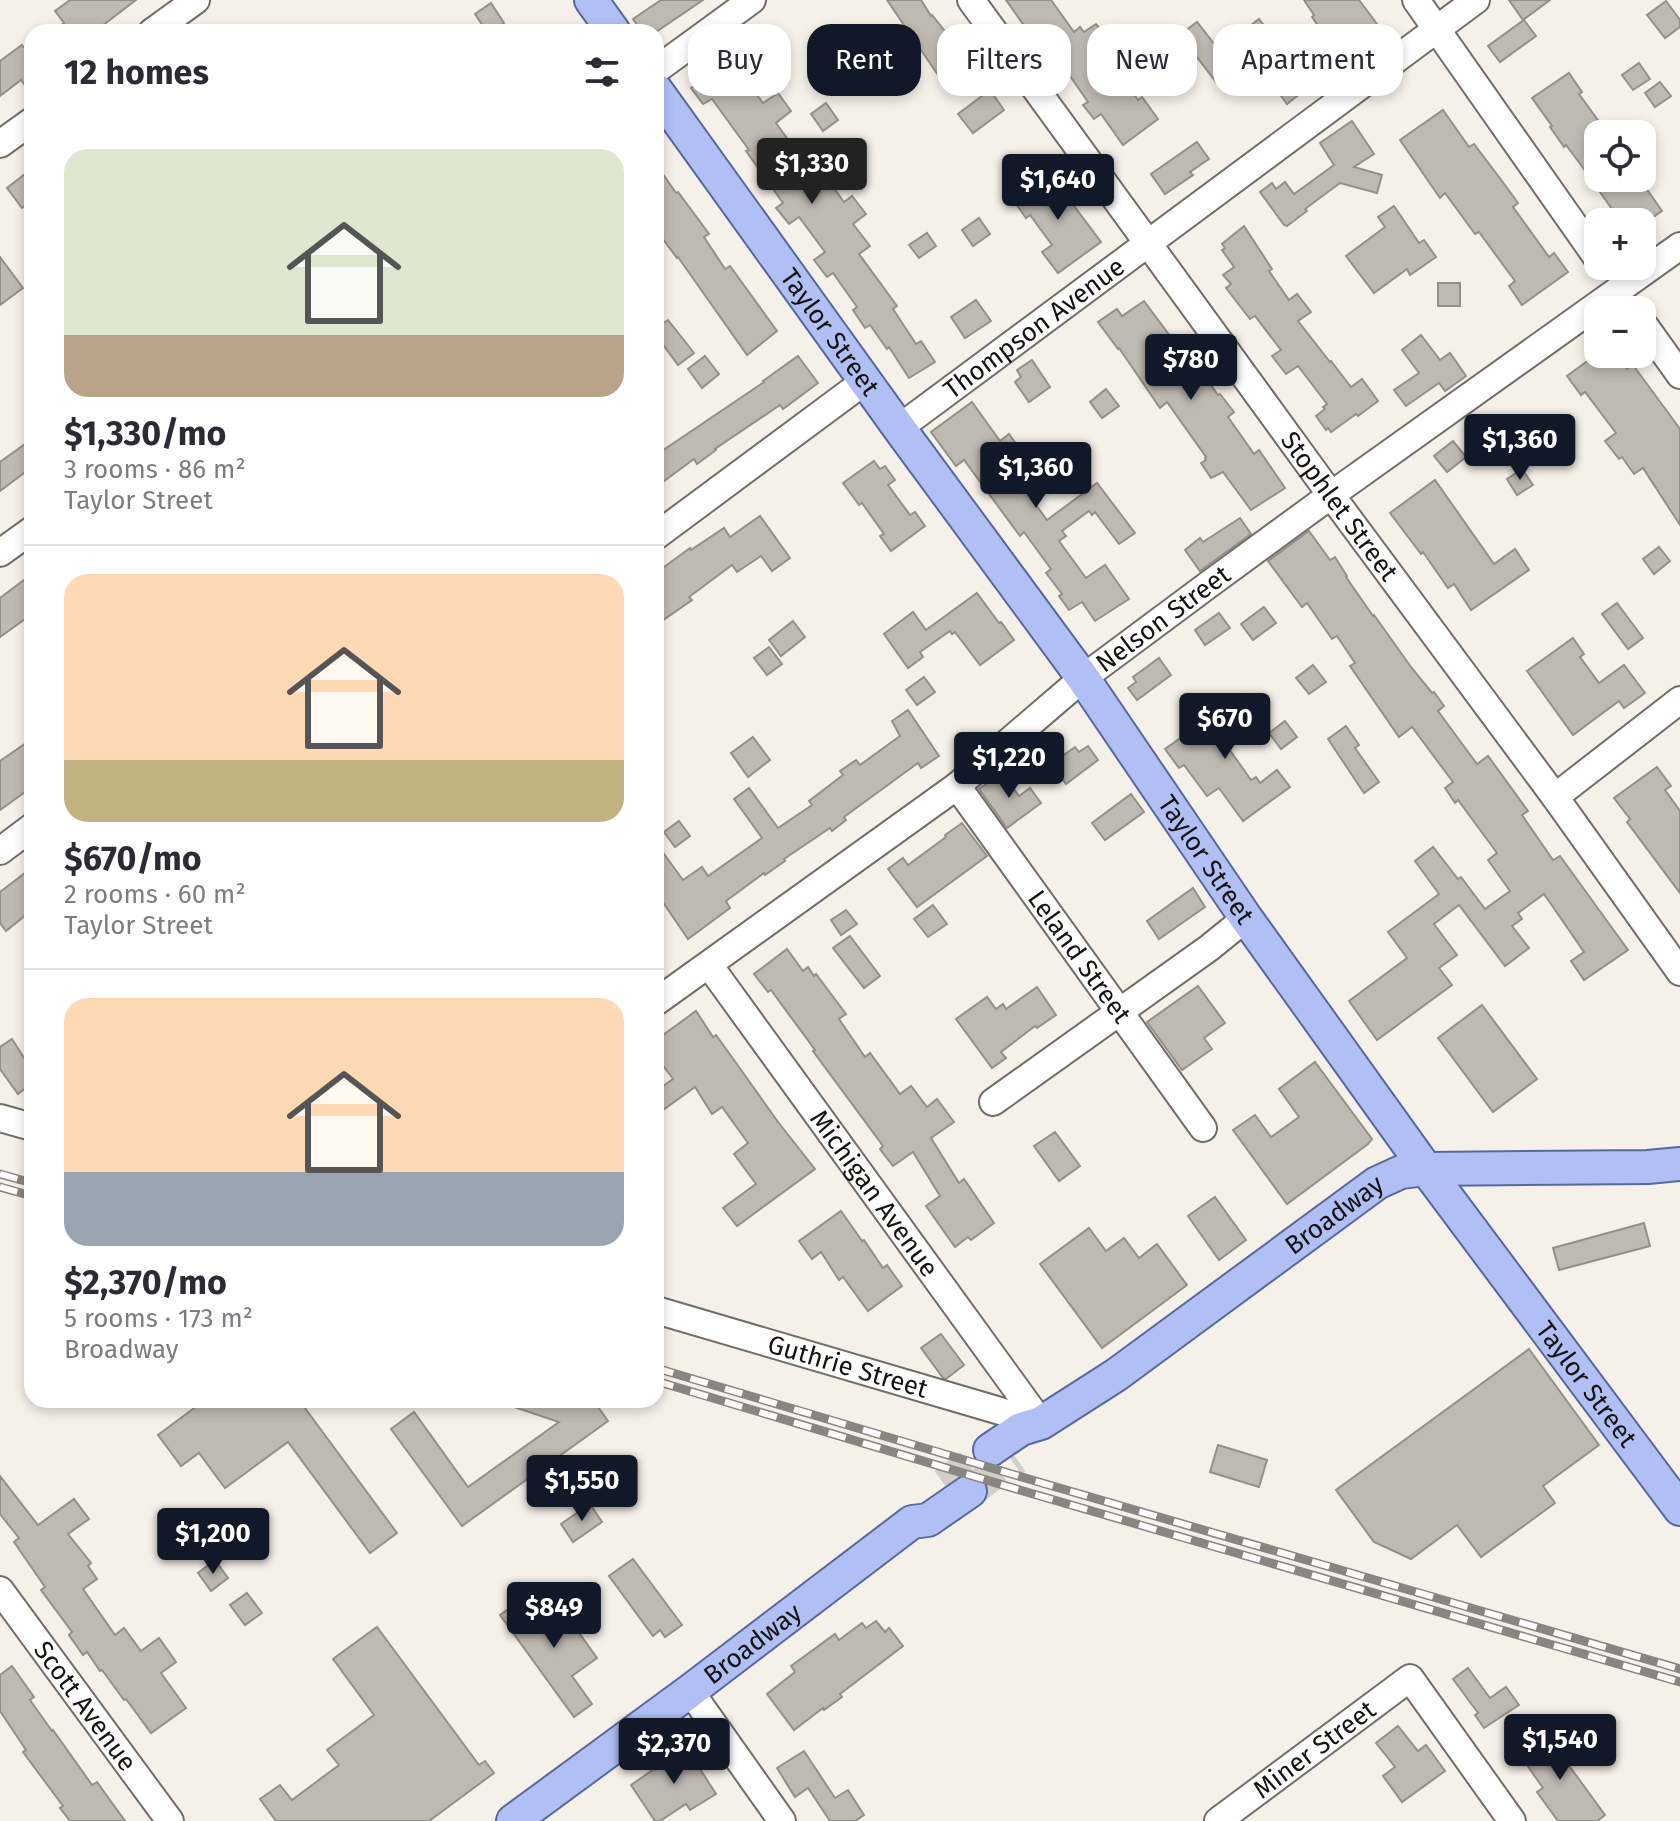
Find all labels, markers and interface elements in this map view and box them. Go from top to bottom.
chip: Buy [688,24,791,96]
chip: Rent [807,24,921,96]
chip: Filters [937,24,1071,96]
chip: New [1087,24,1197,96]
chip: Apartment [1213,24,1403,96]
icon: filters [580,50,624,94]
text: 12 homes [64,52,209,93]
map controls [1584,120,1656,368]
button: locate [1584,120,1656,192]
pin: $1,330 [747,138,877,206]
text: $1,330 [775,148,849,179]
pin: $1,640 [993,154,1123,222]
text: $1,640 [1020,164,1096,195]
icon: home [272,201,416,345]
button: + [1584,208,1656,280]
street label: Thompson Avenue [938,251,1131,406]
street label: Taylor Street [774,263,886,402]
button: − [1584,296,1656,368]
pin: $780 [1144,334,1238,402]
text: $780 [1163,344,1219,375]
text: $1,330/mo [64,413,226,454]
pin: $1,360 [1455,414,1585,482]
text: $1,360 [1482,424,1558,455]
street label: Stophlet Street [1274,426,1405,588]
pin: $1,360 [971,442,1101,510]
text: $1,360 [998,452,1074,483]
text: 3 rooms · 86 m² [64,454,246,485]
text: Taylor Street [64,485,213,516]
street label: Nelson Street [1090,559,1237,679]
icon: home [272,626,416,770]
pin: $670 [1178,693,1272,761]
text: $670 [1197,703,1253,734]
pin: $1,220 [944,732,1074,800]
text: $1,220 [972,742,1046,773]
street label: Taylor Street [1151,789,1261,931]
text: $670/mo [64,838,202,879]
text: 2 rooms · 60 m² [64,879,246,910]
street label: Leland Street [1021,884,1138,1030]
text: Taylor Street [64,910,213,941]
icon: home [272,1050,416,1194]
street label: Michigan Avenue [803,1104,945,1283]
street label: Broadway [1279,1168,1390,1261]
text: $2,370/mo [64,1262,227,1303]
text: 5 rooms · 173 m² [64,1303,253,1334]
street label: Taylor Street [1529,1315,1644,1454]
street label: Guthrie Street [764,1329,932,1405]
text: Broadway [64,1334,179,1365]
pin: $1,550 [517,1455,647,1523]
text: $1,550 [545,1465,619,1496]
pin: $1,200 [148,1508,278,1576]
text: $1,200 [175,1518,251,1549]
pin: $849 [507,1582,601,1650]
text: $849 [525,1592,583,1623]
street label: Broadway [698,1597,808,1691]
street label: Scott Avenue [27,1635,143,1777]
street label: Miner Street [1247,1694,1382,1805]
pin: $1,540 [1495,1714,1625,1782]
pin: $2,370 [609,1718,739,1786]
text: $1,540 [1522,1724,1598,1755]
text: $2,370 [637,1728,711,1759]

